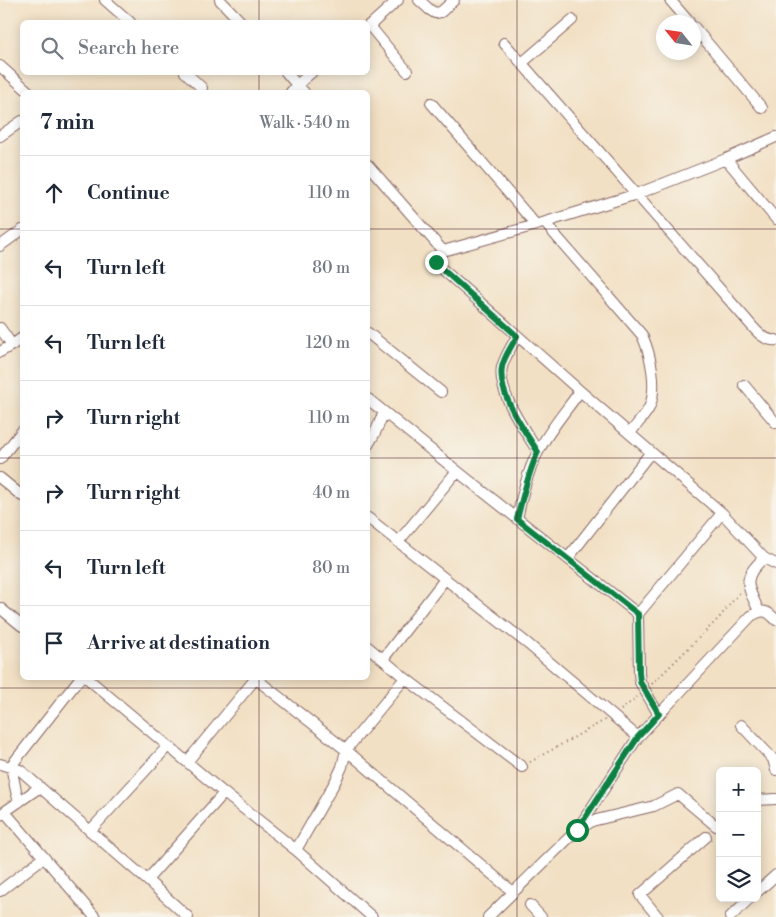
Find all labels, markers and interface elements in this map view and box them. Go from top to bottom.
north arrow [656,15,701,60]
search box [20,20,370,75]
icon: search [38,34,66,62]
text: Search here [78,36,179,60]
text: 7 min [40,110,94,136]
text: Walk · 540 m [260,113,350,133]
icon: ahead [40,179,68,207]
text: Continue [87,181,170,205]
text: 110 m [308,183,350,203]
route end [425,251,448,274]
icon: left [40,254,68,282]
text: Turn left [87,256,166,280]
text: 80 m [312,258,350,278]
icon: left [40,329,68,357]
text: Turn left [87,331,166,355]
text: 120 m [306,333,350,353]
icon: right [40,404,68,432]
text: Turn right [87,406,180,430]
text: 110 m [308,408,350,428]
icon: right [40,479,68,507]
text: Turn right [87,481,180,505]
text: 40 m [313,483,350,503]
icon: left [40,554,68,582]
text: Turn left [87,556,166,580]
text: 80 m [312,558,350,578]
icon: arrive [40,629,68,657]
text: Arrive at destination [87,631,270,655]
map controls [716,767,761,902]
button: + [716,767,761,812]
button: − [716,812,761,857]
route start [566,819,589,842]
button: layers [716,857,761,902]

